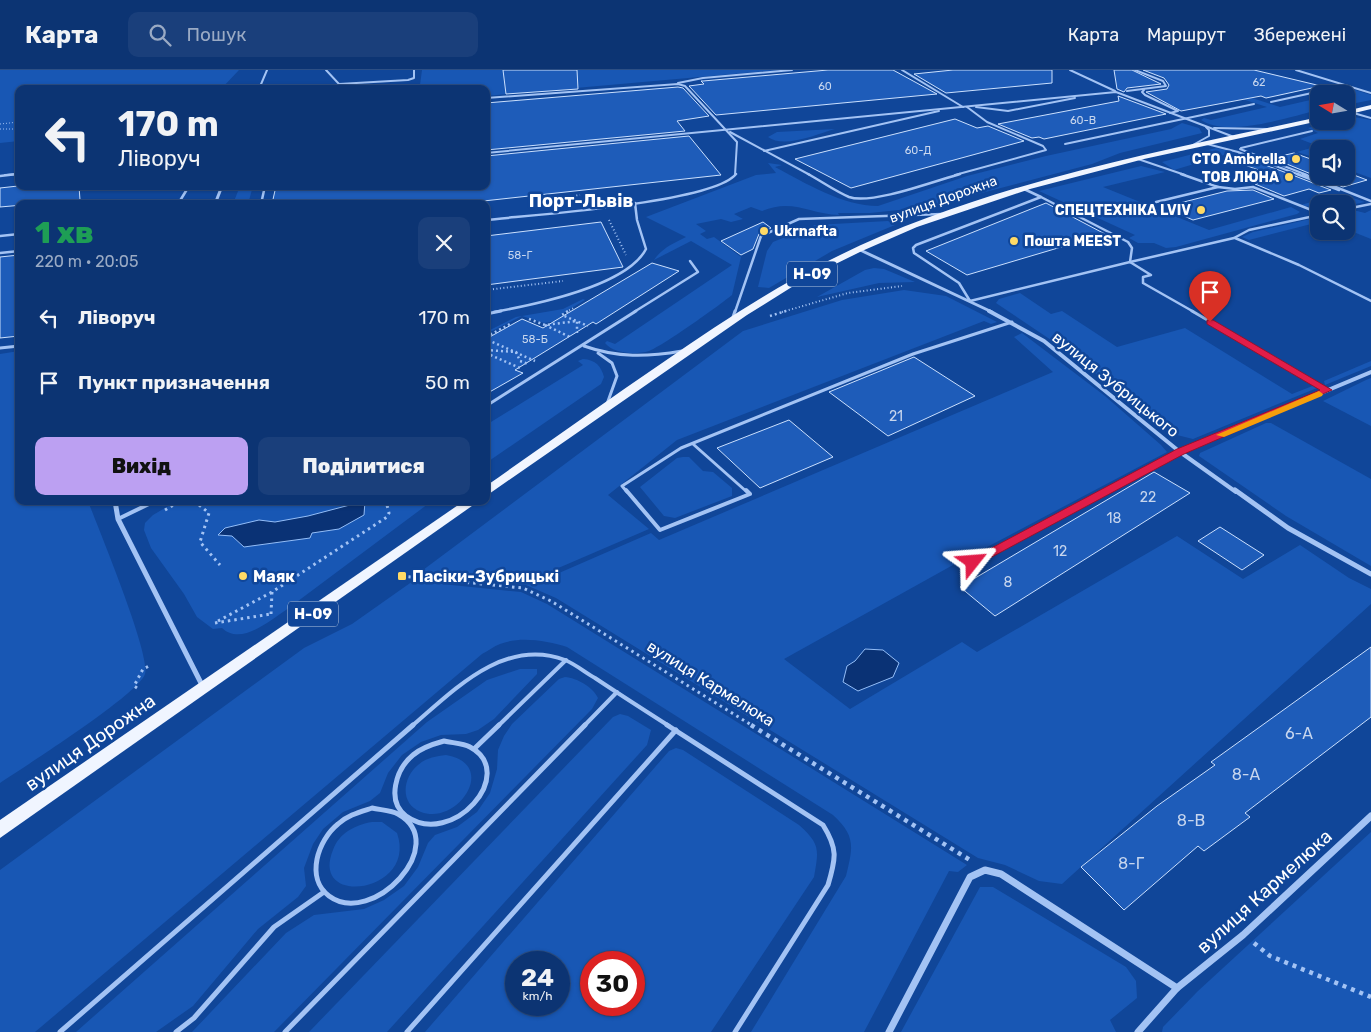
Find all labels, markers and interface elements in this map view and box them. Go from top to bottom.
search box [128,12,478,57]
text: Карта [25,21,98,49]
icon: search [146,21,174,49]
text: Пошук [186,23,246,46]
text: Карта [1068,24,1119,46]
text: Маршрут [1147,24,1226,46]
text: Збережені [1254,24,1346,46]
house number: 62 [1252,76,1266,89]
house number: 60 [818,80,832,93]
north arrow [1310,85,1355,130]
map controls [1310,85,1355,240]
text: 170 m [118,103,219,145]
icon: left [35,105,100,170]
house number: 60-В [1070,114,1096,127]
button: sound [1310,140,1355,185]
house number: 60-Д [905,144,932,157]
text: Ліворуч [118,145,201,172]
place label: СТО Ambrella [1192,151,1286,168]
marker: СТО Ambrella [1290,153,1302,165]
place label: ТОВ ЛЮНА [1202,169,1279,186]
marker: ТОВ ЛЮНА [1283,171,1295,183]
street label: вулиця Дорожна [887,172,999,227]
district label: Порт-Львів [529,190,633,212]
button: search [1310,195,1355,240]
place label: СПЕЦТЕХНІКА LVIV [1055,202,1191,219]
marker: СПЕЦТЕХНІКА LVIV [1195,204,1207,216]
text: 1 хв [35,215,94,251]
button: close [418,217,470,269]
place label: Ukrnafta [774,223,837,240]
marker: Ukrnafta [758,225,770,237]
place label: Пошта MEEST [1024,233,1121,250]
marker: Пошта MEEST [1008,235,1020,247]
house number: 58-Г [508,249,533,262]
text: 220 m · 20:05 [35,252,139,271]
road number: Н-09 [787,262,837,286]
pin [1189,271,1231,322]
icon: arrive [1196,278,1224,306]
icon: left [35,304,63,332]
text: Ліворуч [78,306,155,329]
text: 170 m [419,306,470,329]
street label: вулиця Зубрицького [1049,328,1183,441]
house number: 58-Б [522,333,548,346]
icon: arrive [35,369,63,397]
text: Пункт призначення [78,371,270,394]
text: 50 m [425,371,470,394]
house number: 21 [889,408,903,425]
button: Вихід [35,437,248,495]
button: Поділитися [258,437,470,495]
house number: 22 [1140,489,1156,506]
house number: 18 [1107,510,1122,527]
position arrow [946,535,998,587]
house number: 12 [1053,543,1067,560]
place label: Маяк [253,567,295,586]
place label: Пасіки-Зубрицькі [412,567,559,586]
marker: Маяк [237,570,249,582]
marker: Пасіки-Зубрицькі [396,570,408,582]
house number: 8 [1004,574,1013,591]
road number: Н-09 [288,602,338,626]
street label: вулиця Кармелюка [644,637,778,730]
street label: вулиця Дорожна [21,689,160,796]
house number: 6-А [1285,724,1313,743]
house number: 8-А [1232,765,1261,784]
house number: 8-В [1177,811,1205,830]
street label: вулиця Кармелюка [1192,825,1337,958]
house number: 8-Г [1118,854,1145,873]
speed limit sign: 30 [580,951,645,1016]
text: 24 [521,963,554,992]
text: km/h [523,989,552,1003]

